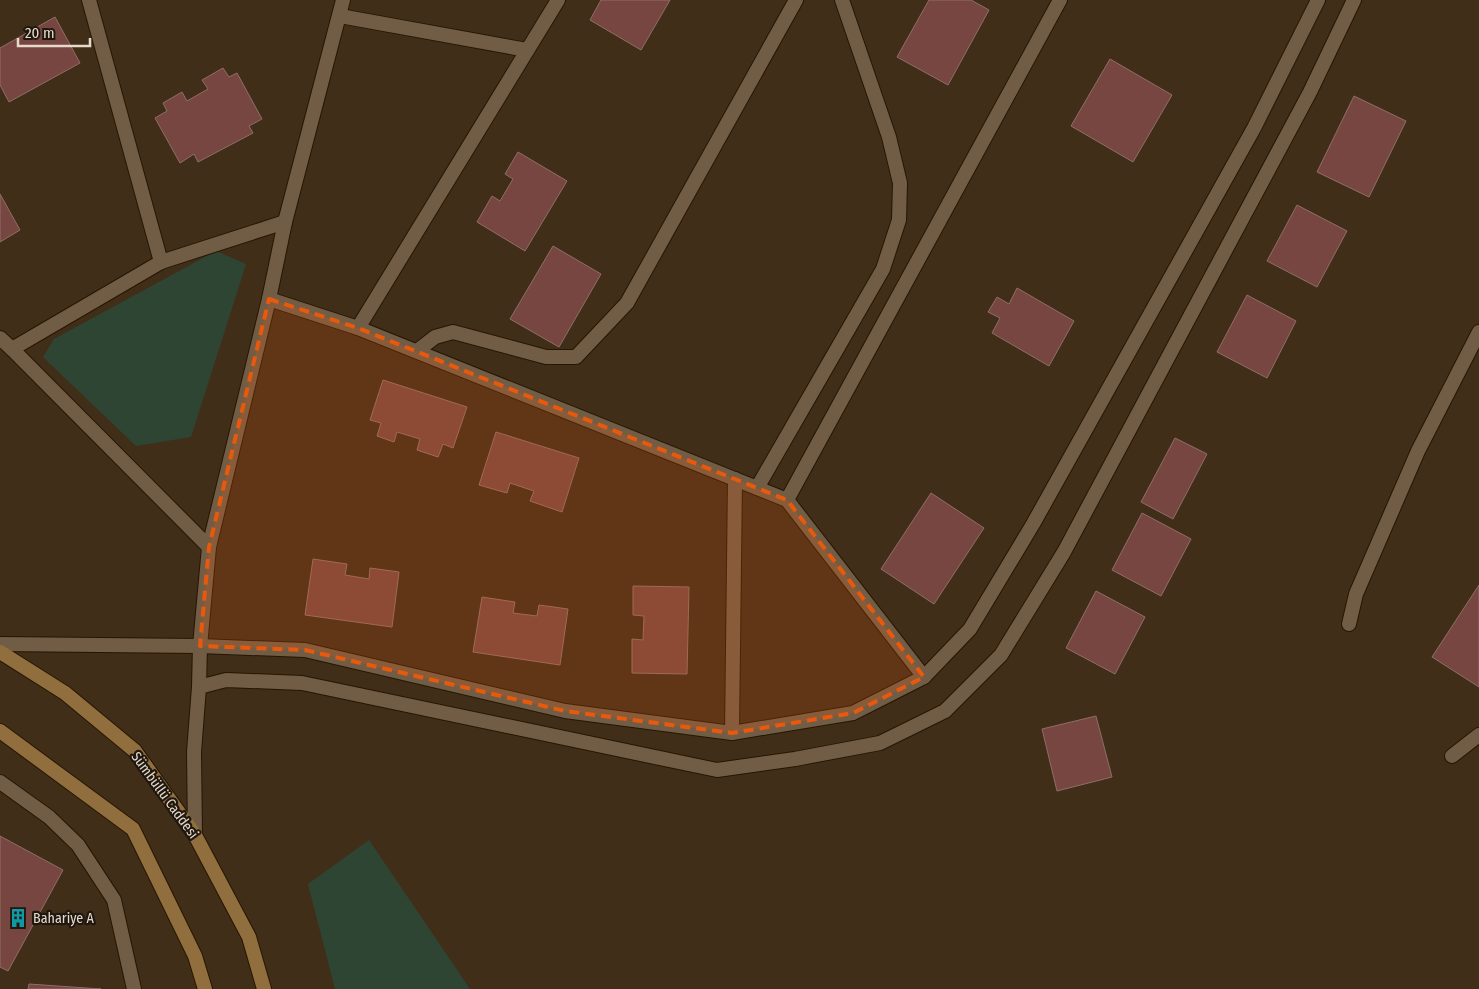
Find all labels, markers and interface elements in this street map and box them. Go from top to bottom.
scale bar [18,15,90,47]
text: 20 m [25,24,55,42]
street label: Sümbüllü Caddesi [127,749,202,842]
building icon: Bahariye A [7,907,29,929]
place label: Bahariye A [33,910,95,927]

